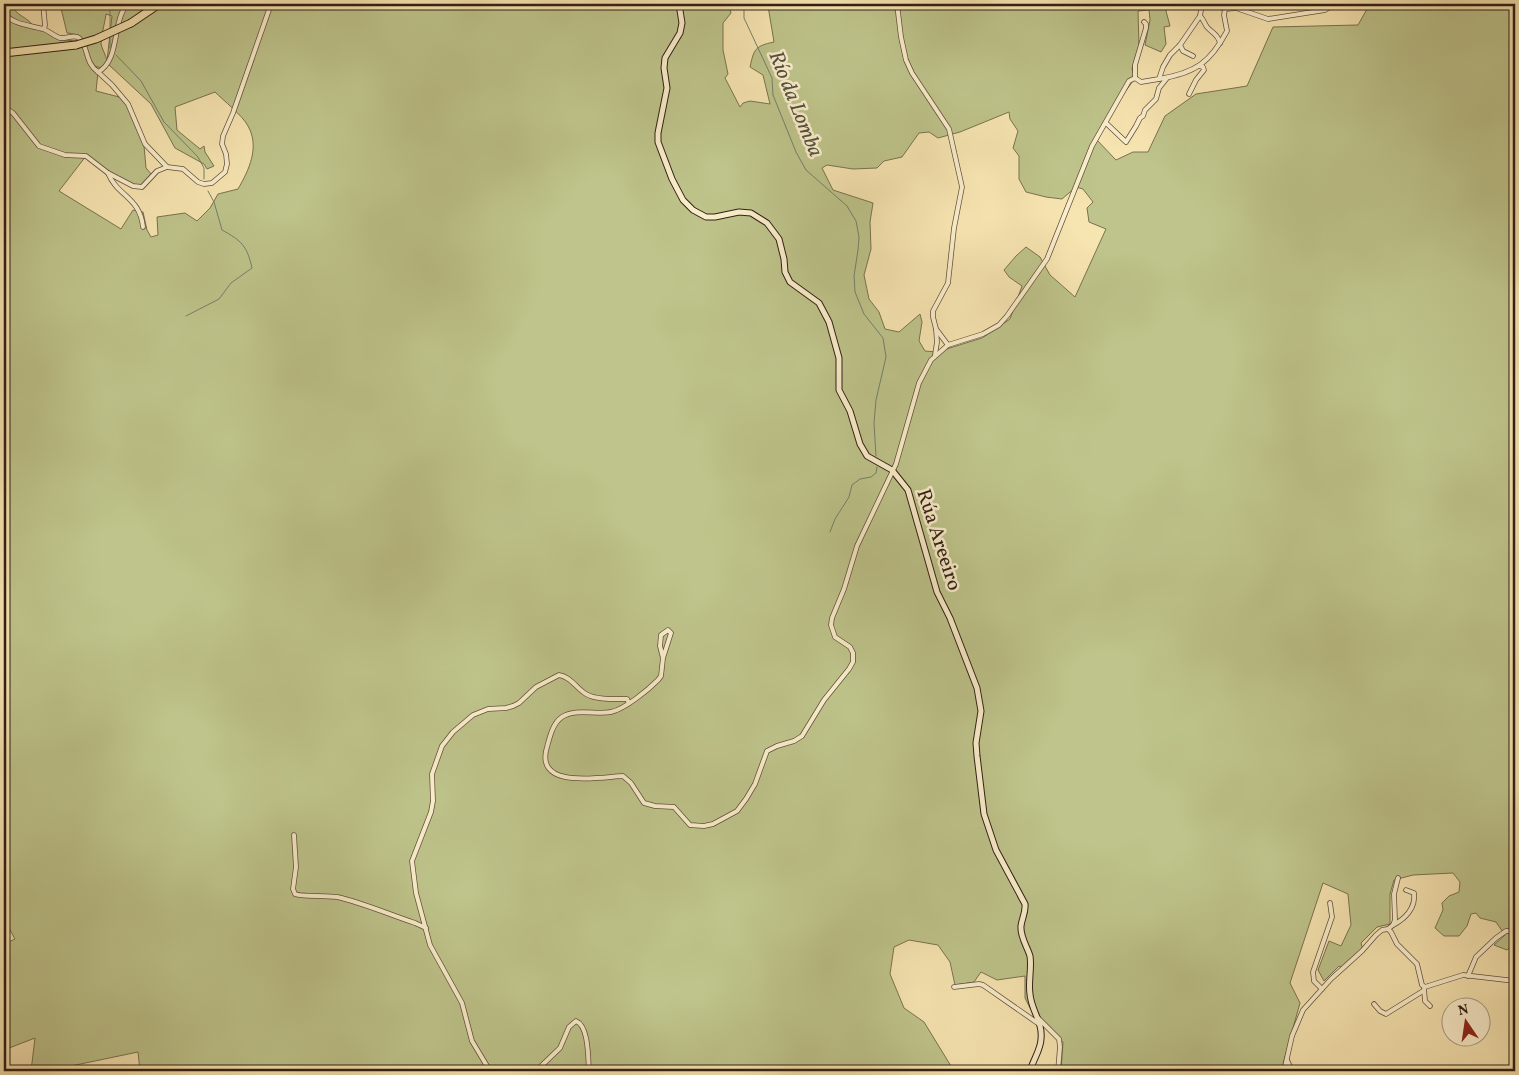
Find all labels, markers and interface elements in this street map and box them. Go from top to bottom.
water label: Río da Lomba [761,47,829,161]
street label: Rúa Areeiro [908,486,968,594]
north arrow [1442,998,1492,1048]
text: N [1456,1000,1471,1021]

